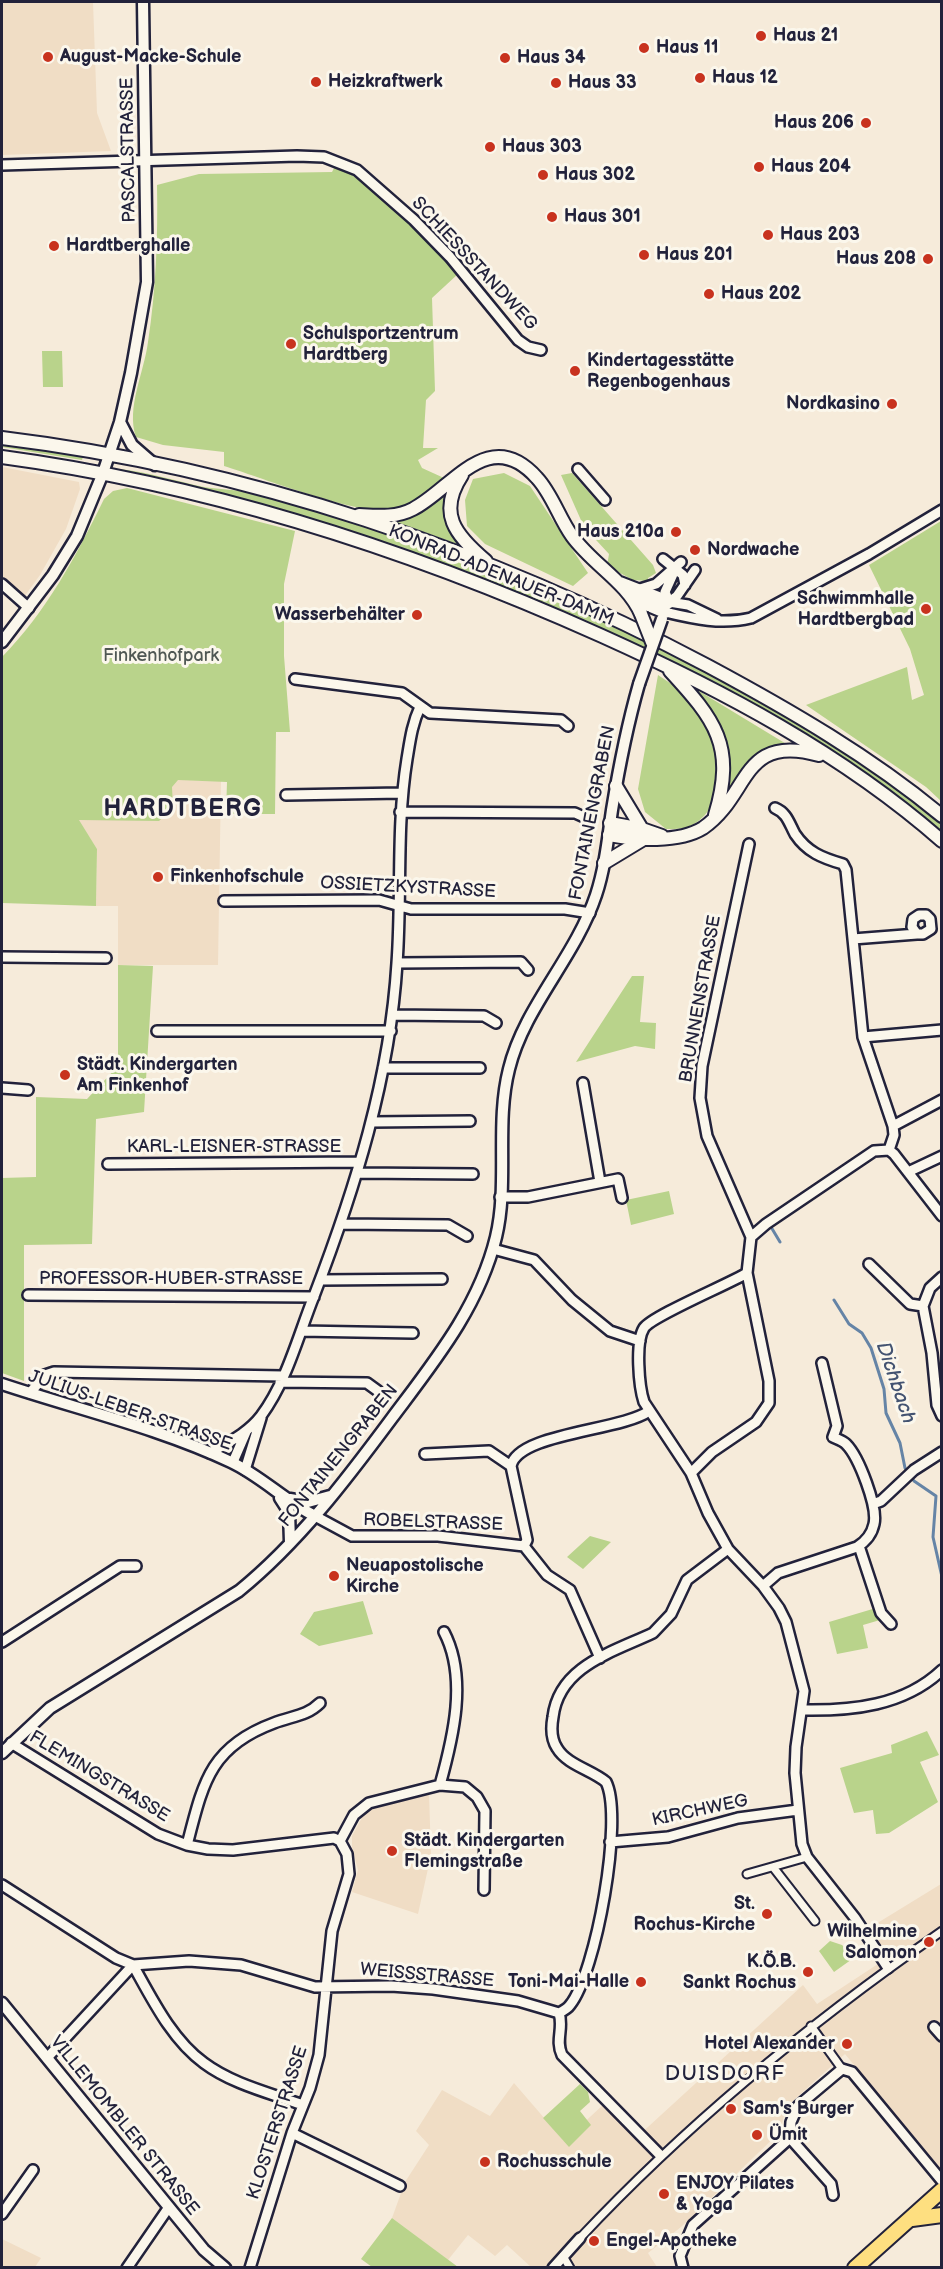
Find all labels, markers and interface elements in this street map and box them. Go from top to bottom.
place label: Haus 21 [773,25,838,47]
marker: Haus 21 [754,29,768,43]
place label: Haus 11 [656,37,719,59]
marker: Haus 11 [637,41,651,55]
place label: August-Macke-Schule [60,46,241,68]
place label: Haus 34 [517,47,586,69]
marker: August-Macke-Schule [41,50,55,64]
marker: Haus 34 [498,51,512,65]
place label: Haus 12 [712,67,778,89]
place label: Heizkraftwerk [328,71,443,93]
marker: Haus 12 [693,71,707,85]
place label: Haus 33 [568,72,636,94]
marker: Heizkraftwerk [309,75,323,89]
marker: Haus 33 [549,76,563,90]
street label: PASCALSTRASSE [117,77,141,223]
place label: Haus 206 [774,112,854,134]
marker: Haus 206 [859,116,873,130]
place label: Haus 303 [502,136,582,158]
marker: Haus 303 [483,140,497,154]
place label: Haus 204 [771,156,851,178]
marker: Haus 204 [752,160,766,174]
place label: Haus 302 [555,164,635,186]
marker: Haus 302 [536,168,550,182]
street label: SCHIESSSTANDWEG [407,193,541,335]
place label: Haus 301 [564,206,641,228]
marker: Haus 301 [545,210,559,224]
place label: Haus 203 [780,224,860,246]
marker: Haus 203 [761,228,775,242]
place label: Hardtberghalle [66,235,190,257]
marker: Hardtberghalle [47,239,61,253]
place label: Haus 201 [656,244,733,266]
marker: Haus 201 [637,248,651,262]
place label: Haus 208 [836,248,916,270]
marker: Haus 208 [921,252,935,266]
place label: Haus 202 [721,283,801,305]
marker: Haus 202 [702,287,716,301]
place label: Schulsportzentrum Hardtberg [303,323,459,366]
marker: Schulsportzentrum Hardtberg [284,337,298,351]
place label: Kindertagesstätte Regenbogenhaus [587,350,734,392]
marker: Kindertagesstätte Regenbogenhaus [568,364,582,378]
place label: Nordkasino [786,393,880,415]
marker: Nordkasino [885,397,899,411]
street label: KONRAD-ADENAUER-DAMM [385,521,617,631]
place label: Haus 210a [577,521,664,543]
marker: Haus 210a [669,525,683,539]
place label: Nordwache [707,539,799,561]
marker: Nordwache [688,543,702,557]
place label: Schwimmhalle Hardtbergbad [797,588,914,630]
marker: Schwimmhalle Hardtbergbad [919,602,933,616]
place label: Wasserbehälter [275,604,405,626]
marker: Wasserbehälter [410,608,424,622]
park label: Finkenhofpark [103,645,219,667]
street label: FONTAINENGRABEN [565,724,621,902]
district label: HARDTBERG [104,796,262,824]
place label: Finkenhofschule [170,866,304,888]
marker: Finkenhofschule [151,870,165,884]
street label: OSSIETZKYSTRASSE [320,873,496,903]
street label: BRUNNENSTRASSE [676,914,726,1084]
place label: Städt. Kindergarten Am Finkenhof [77,1054,237,1096]
marker: Städt. Kindergarten Am Finkenhof [58,1068,72,1082]
street label: KARL-LEISNER-STRASSE [127,1136,341,1158]
street label: PROFESSOR-HUBER-STRASSE [39,1268,303,1290]
water label: Dichbach [870,1339,920,1427]
street label: JULIUS-LEBER-STRASSE [25,1366,235,1456]
street label: FONTAINENGRABEN [275,1380,403,1532]
street label: ROBELSTRASSE [363,1510,503,1536]
place label: Neuapostolische Kirche [346,1555,484,1598]
marker: Neuapostolische Kirche [327,1569,341,1583]
street label: FLEMINGSTRASSE [25,1727,173,1827]
street label: KIRCHWEG [650,1790,750,1832]
place label: Städt. Kindergarten Flemingstraße [404,1830,564,1872]
marker: Städt. Kindergarten Flemingstraße [385,1844,399,1858]
place label: St. Rochus-Kirche [633,1893,755,1936]
marker: St. Rochus-Kirche [760,1907,774,1921]
place label: Wilhelmine Salomon [827,1921,917,1964]
marker: Wilhelmine Salomon [922,1935,936,1949]
place label: K.Ö.B. Sankt Rochus [683,1951,796,1994]
street label: WEISSSTRASSE [359,1959,495,1993]
marker: K.Ö.B. Sankt Rochus [801,1965,815,1979]
place label: Toni-Mai-Halle [508,1971,629,1993]
marker: Toni-Mai-Halle [634,1975,648,1989]
street label: VILLEMOMBLER STRASSE [45,2032,203,2220]
place label: Hotel Alexander [704,2033,835,2055]
marker: Hotel Alexander [840,2037,854,2051]
street label: KLOSTERSTRASSE [243,2044,313,2202]
district label: DUISDORF [665,2062,785,2088]
place label: Sam's Burger [743,2098,854,2120]
marker: Sam's Burger [724,2102,738,2116]
place label: Ümit [769,2124,808,2146]
marker: Ümit [750,2128,764,2142]
place label: Rochusschule [497,2151,612,2173]
marker: Rochusschule [478,2155,492,2169]
place label: ENJOY Pilates & Yoga [676,2173,794,2216]
marker: ENJOY Pilates & Yoga [657,2187,671,2201]
place label: Engel-Apotheke [606,2230,737,2252]
marker: Engel-Apotheke [587,2234,601,2248]

